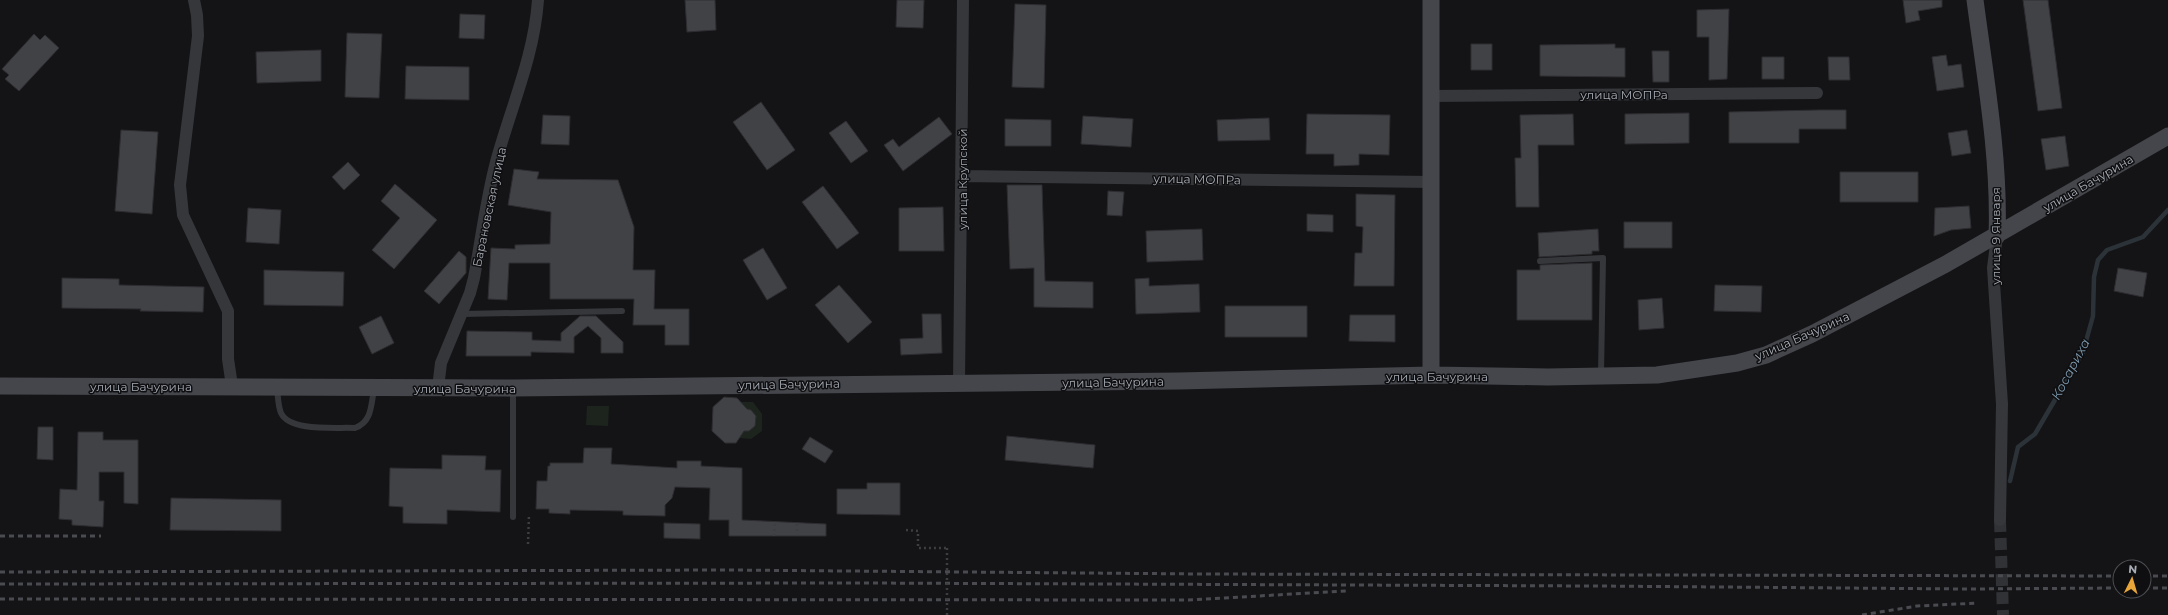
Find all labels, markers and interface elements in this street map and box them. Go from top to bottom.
street label: улица МОПРа [1579,87,1668,102]
street label: улица Крупской [955,128,970,231]
street label: Барановская улица [469,146,509,268]
street label: улица Бачурина [2039,151,2136,215]
street label: улица МОПРа [1152,171,1241,187]
street label: улица 9 Января [1988,187,2003,286]
street label: улица Бачурина [1752,308,1852,364]
water label: Косариха [2047,336,2093,402]
street label: улица Бачурина [1385,369,1488,384]
street label: улица Бачурина [1061,374,1164,390]
street label: улица Бачурина [737,376,840,392]
street label: улица Бачурина [89,379,192,394]
street label: улица Бачурина [413,381,516,396]
north arrow [2112,559,2152,599]
text: N [2128,562,2138,576]

